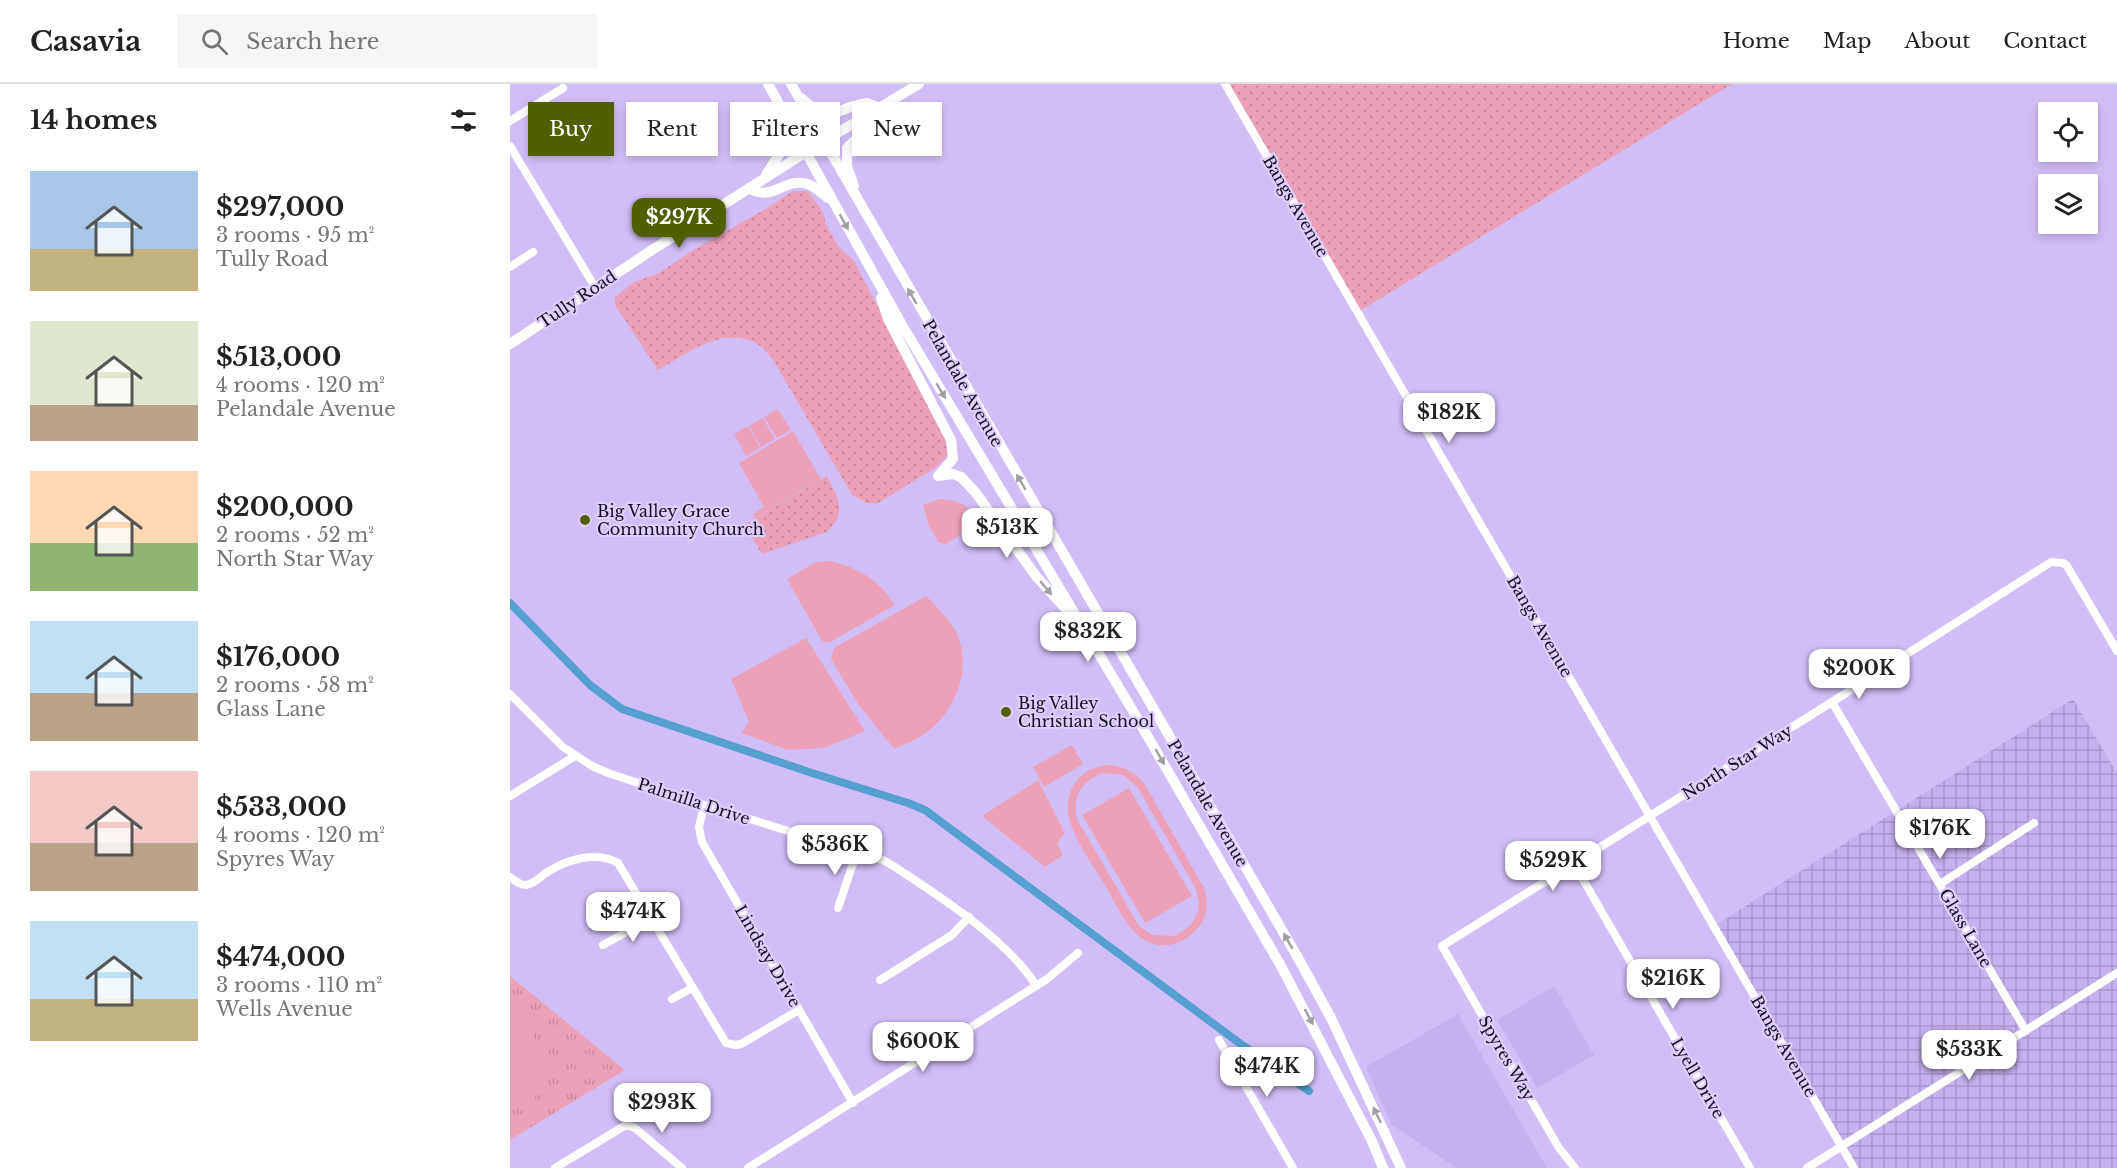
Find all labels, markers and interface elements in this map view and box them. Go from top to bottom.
search box [177,14,597,68]
text: Casavia [30,24,141,59]
icon: search [198,25,231,58]
text: Search here [246,28,379,55]
text: Home [1723,28,1790,54]
text: Map [1823,28,1871,54]
text: About [1904,28,1970,54]
text: Contact [2003,28,2087,54]
chip: Buy [528,102,614,156]
chip: Rent [626,102,718,156]
chip: Filters [730,102,840,156]
chip: New [852,102,942,156]
map controls [2038,102,2098,234]
button: locate [2038,102,2098,162]
text: 14 homes [30,104,157,136]
icon: filters [447,104,480,137]
street label: Bangs Avenue [1259,152,1333,260]
button: layers [2038,174,2098,234]
text: $297,000 [216,191,344,223]
icon: home [78,195,150,267]
pin: $297K [637,198,721,249]
text: $297K [646,205,712,229]
one-way arrow [839,214,849,231]
text: 3 rooms · 95 m² [216,223,374,247]
text: Tully Road [216,247,328,271]
street label: Tully Road [534,265,620,332]
one-way arrow [907,288,918,304]
street label: Pelandale Avenue [918,316,1008,450]
text: $513,000 [216,341,341,373]
icon: home [78,345,150,417]
text: 4 rooms · 120 m² [216,373,385,397]
one-way arrow [936,383,947,399]
pin: $182K [1407,393,1491,444]
text: Pelandale Avenue [216,397,396,421]
text: $182K [1417,400,1481,424]
one-way arrow [1016,474,1027,490]
text: $200,000 [216,491,354,523]
icon: home [78,495,150,567]
place label: Big Valley Grace Community Church [597,501,764,539]
pin: $513K [965,508,1049,559]
marker: Big Valley Grace Community Church [578,513,592,527]
text: $513K [976,515,1038,539]
text: 2 rooms · 52 m² [216,523,374,547]
text: North Star Way [216,547,374,571]
street label: Bangs Avenue [1503,572,1577,680]
one-way arrow [1039,580,1052,596]
pin: $832K [1046,612,1130,663]
text: $832K [1054,619,1122,643]
text: $176,000 [216,641,340,673]
icon: home [78,645,150,717]
pin: $200K [1817,649,1901,700]
text: $200K [1823,656,1895,680]
text: 2 rooms · 58 m² [216,673,374,697]
place label: Big Valley Christian School [1018,693,1154,731]
text: Glass Lane [216,697,326,721]
marker: Big Valley Christian School [999,705,1013,719]
street label: North Star Way [1678,720,1796,804]
street label: Pelandale Avenue [1163,736,1253,870]
one-way arrow [1154,749,1165,765]
street label: Palmilla Drive [635,773,753,829]
text: $533,000 [216,791,347,823]
icon: home [78,795,150,867]
pin: $176K [1898,809,1982,860]
text: $176K [1909,816,1971,840]
text: 4 rooms · 120 m² [216,823,385,847]
pin: $536K [793,825,877,876]
text: $536K [801,832,869,856]
pin: $529K [1511,841,1595,892]
text: Spyres Way [216,847,335,871]
text: $529K [1519,848,1587,872]
street label: Glass Lane [1935,885,1997,971]
pin: $474K [591,892,675,943]
text: $474K [600,899,666,923]
street label: Lindsay Drive [731,901,805,1011]
one-way arrow [1283,933,1294,949]
text: $474,000 [216,941,345,973]
icon: home [78,945,150,1017]
pin: $216K [1631,959,1715,1010]
text: $216K [1641,966,1705,990]
text: 3 rooms · 110 m² [216,973,382,997]
street label: Bangs Avenue [1747,992,1821,1100]
text: Wells Avenue [216,997,353,1021]
one-way arrow [1304,1009,1314,1026]
street label: Spyres Way [1475,1012,1540,1105]
pin: $600K [881,1022,965,1073]
text: $600K [887,1029,960,1053]
pin: $533K [1927,1030,2011,1081]
street label: Lyell Drive [1667,1034,1729,1122]
text: $533K [1936,1037,2002,1061]
pin: $474K [1225,1047,1309,1098]
text: $474K [1234,1054,1300,1078]
pin: $293K [620,1083,704,1134]
text: $293K [628,1090,696,1114]
one-way arrow [1373,1106,1382,1123]

